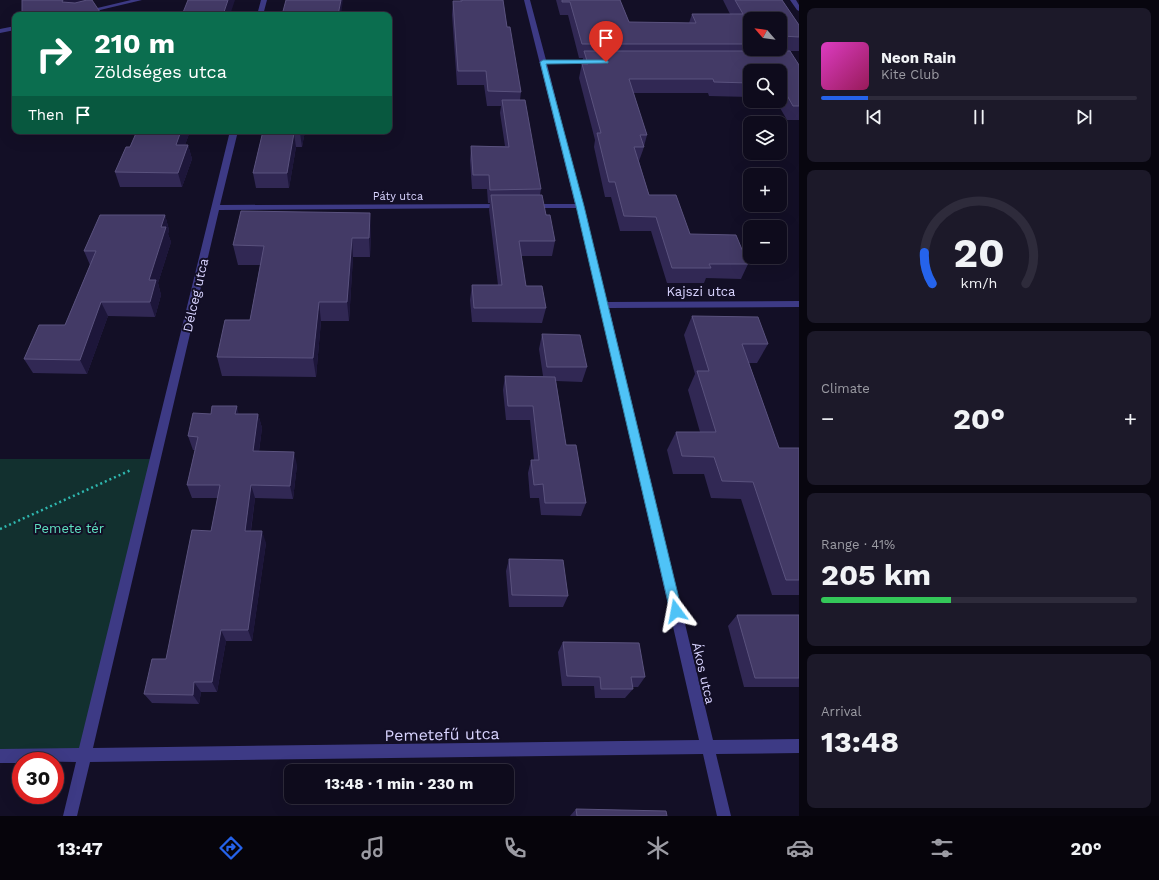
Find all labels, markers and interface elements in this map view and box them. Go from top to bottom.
north arrow [743,12,787,56]
map controls [743,12,787,264]
pin [589,21,623,62]
text: 210 m [94,27,175,60]
icon: arrive [595,27,617,49]
icon: right [28,28,80,80]
text: Neon Rain [881,49,956,67]
text: Zöldséges utca [94,61,227,82]
button: search [743,64,787,108]
text: Kite Club [881,67,939,82]
icon: arrive [72,104,94,126]
text: Then [28,106,64,124]
icon: previous [863,106,885,128]
icon: pause [968,106,990,128]
icon: next [1073,106,1095,128]
button: layers [743,116,787,160]
button: + [743,168,787,212]
street label: Páty utca [373,190,423,203]
button: − [743,220,787,264]
text: 20 [953,228,1005,277]
street label: Délceg utca [180,256,211,333]
text: km/h [961,275,997,291]
street label: Kajszi utca [667,284,736,299]
text: Climate [821,381,870,396]
text: 20° [953,401,1005,436]
text: − [821,406,834,431]
text: + [1124,406,1137,431]
park label: Pemete tér [34,521,104,536]
text: Range · 41% [821,537,895,552]
text: 205 km [821,557,931,592]
position arrow [655,590,697,632]
street label: Ákos utca [689,641,719,706]
text: Arrival [821,704,862,719]
street label: Pemetefű utca [384,724,500,745]
text: 13:48 [821,724,899,759]
speed limit sign: 30 [12,752,64,804]
text: 13:48 · 1 min · 230 m [325,775,473,793]
icon: directions [217,834,245,862]
icon: music [359,834,387,862]
icon: phone [501,834,529,862]
icon: climate [644,834,672,862]
icon: car [786,834,814,862]
icon: filters [928,834,956,862]
text: 13:47 [57,838,103,859]
text: 20° [1071,838,1102,859]

